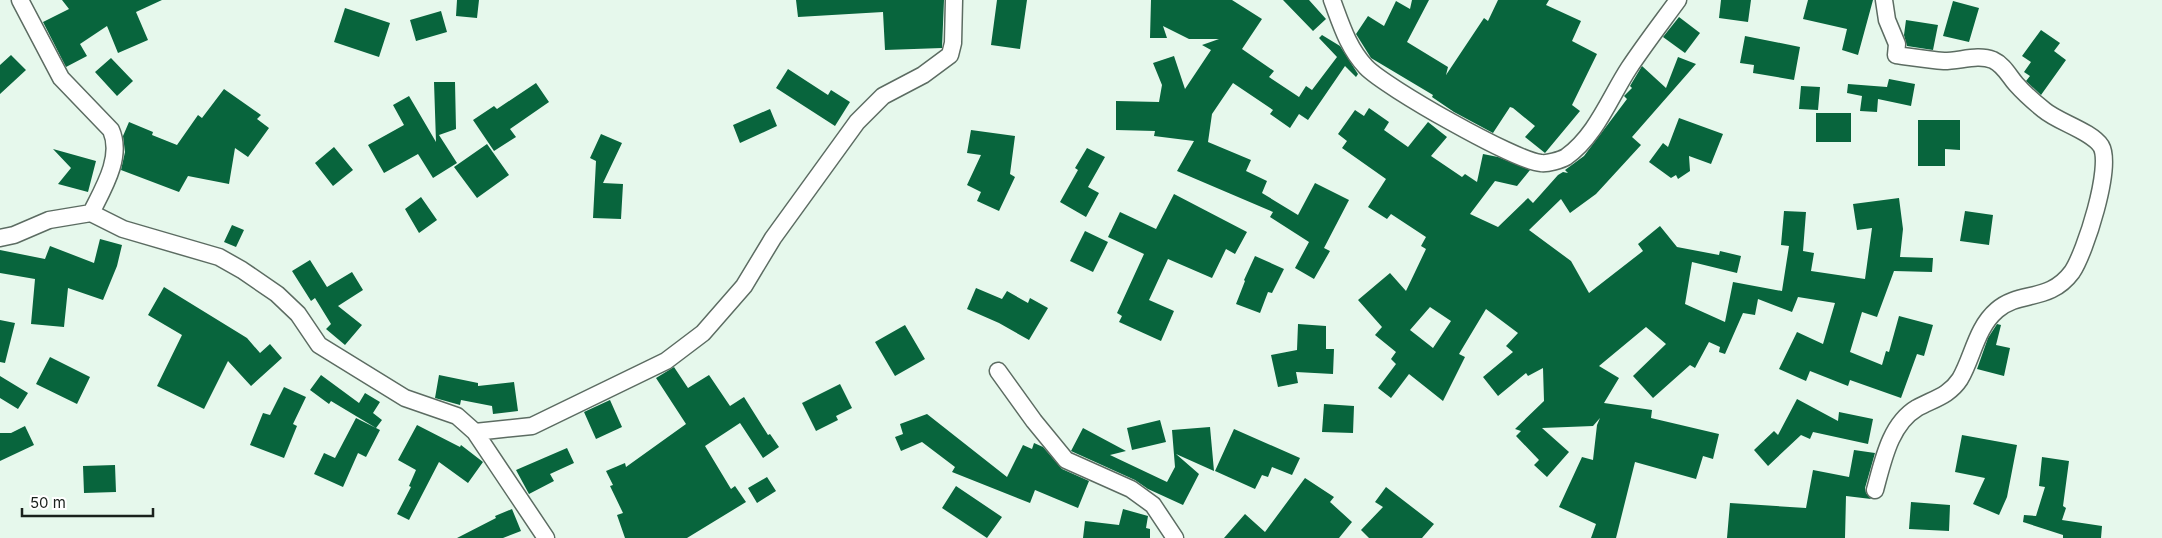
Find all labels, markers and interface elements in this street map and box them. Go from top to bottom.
scale bar [22,486,154,518]
text: 50 m [30,493,66,512]

